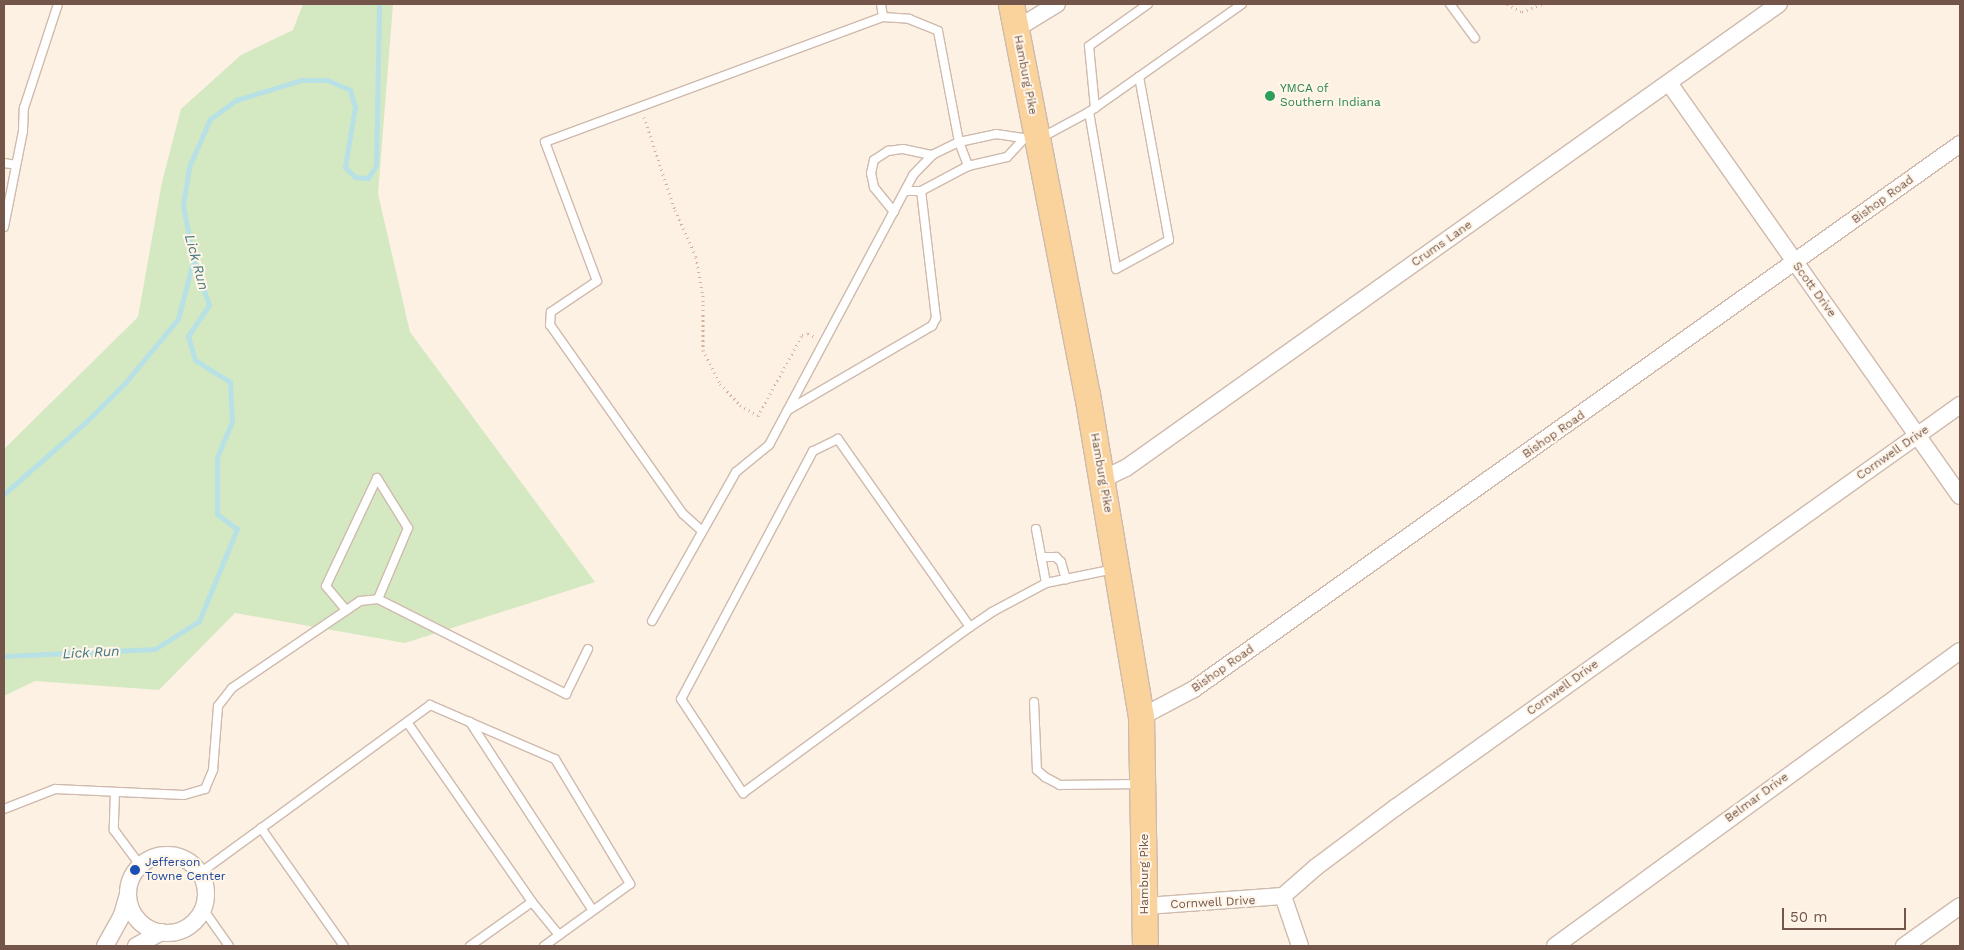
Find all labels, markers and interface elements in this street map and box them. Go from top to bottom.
street label: Hamburg Pike [1010,34,1040,116]
place label: YMCA of Southern Indiana [1280,82,1381,110]
marker: YMCA of Southern Indiana [1264,90,1276,102]
street label: Bishop Road [1849,173,1917,227]
street label: Crums Lane [1409,218,1475,270]
water label: Lick Run [181,232,213,292]
street label: Scott Drive [1789,260,1839,320]
street label: Bishop Road [1520,408,1588,462]
street label: Cornwell Drive [1854,423,1932,483]
street label: Hamburg Pike [1087,432,1115,514]
water label: Lick Run [62,642,120,662]
street label: Bishop Road [1189,642,1257,696]
street label: Cornwell Drive [1524,657,1602,719]
street label: Belmar Drive [1722,770,1792,826]
street label: Hamburg Pike [1138,834,1152,914]
place label: Jefferson Towne Center [145,856,226,884]
marker: Jefferson Towne Center [129,864,141,876]
street label: Cornwell Drive [1170,894,1256,912]
scale bar [1784,898,1908,930]
text: 50 m [1790,908,1827,926]

